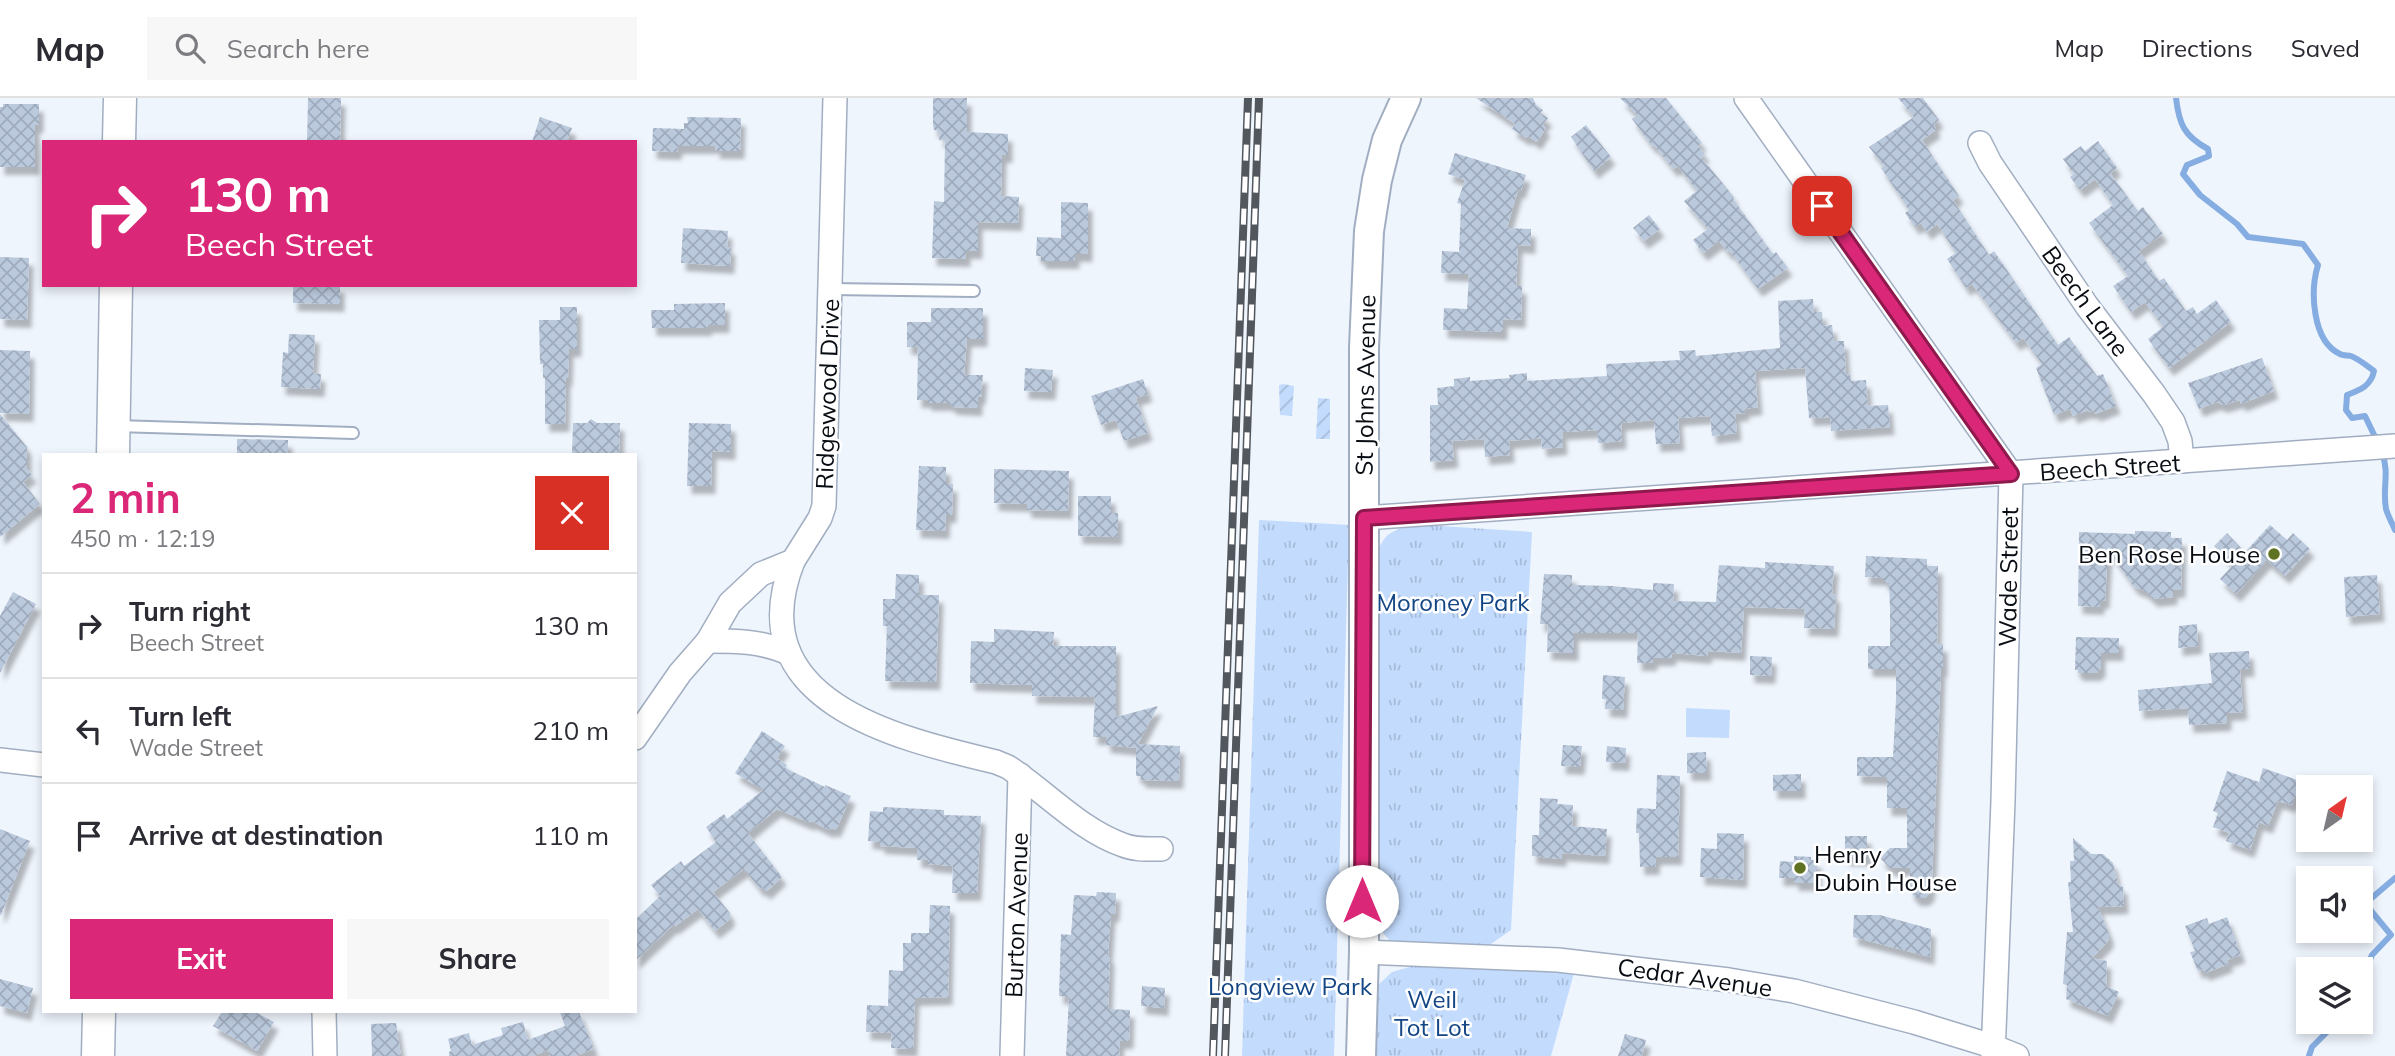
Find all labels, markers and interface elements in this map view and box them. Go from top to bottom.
search box [147,17,637,80]
text: Map [35,28,105,69]
icon: search [171,29,209,67]
text: Search here [227,32,370,65]
text: Map [2054,33,2104,63]
text: Directions [2142,33,2253,63]
text: Saved [2291,33,2360,63]
text: 130 m [185,163,331,224]
icon: right [70,168,161,259]
pin [1792,176,1852,236]
icon: arrive [1803,187,1841,225]
text: Beech Street [185,224,373,264]
street label: Beech Lane [2036,240,2136,362]
street label: St Johns Avenue [1348,294,1382,476]
street label: Ridgewood Drive [809,298,845,490]
street label: Beech Street [2039,447,2181,487]
text: 2 min [70,471,181,524]
button: close [535,476,609,550]
street label: Wade Street [1992,507,2024,647]
text: 450 m · 12:19 [70,524,215,553]
place label: Ben Rose House [2078,539,2260,569]
marker: Ben Rose House [2266,546,2282,562]
park label: Moroney Park [1376,587,1530,617]
text: Turn right [129,595,250,628]
icon: right [70,607,108,645]
text: 130 m [533,609,609,642]
text: Beech Street [129,628,264,657]
text: Turn left [129,700,231,733]
icon: left [70,712,108,750]
text: 210 m [533,714,609,747]
text: Wade Street [129,733,263,762]
north arrow [2296,775,2373,852]
map controls [2296,775,2373,1034]
icon: arrive [70,817,108,855]
text: Arrive at destination [129,819,384,852]
text: 110 m [533,819,609,852]
street label: Burton Avenue [998,832,1034,998]
place label: Henry Dubin House [1814,839,1957,897]
marker: Henry Dubin House [1792,860,1808,876]
position arrow [1325,864,1399,938]
button: sound [2296,866,2373,943]
button: Exit [70,919,333,999]
button: Share [347,919,609,999]
street label: Cedar Avenue [1616,951,1774,1003]
button: layers [2296,957,2373,1034]
park label: Longview Park [1208,971,1373,1001]
park label: Weil Tot Lot [1394,984,1470,1042]

